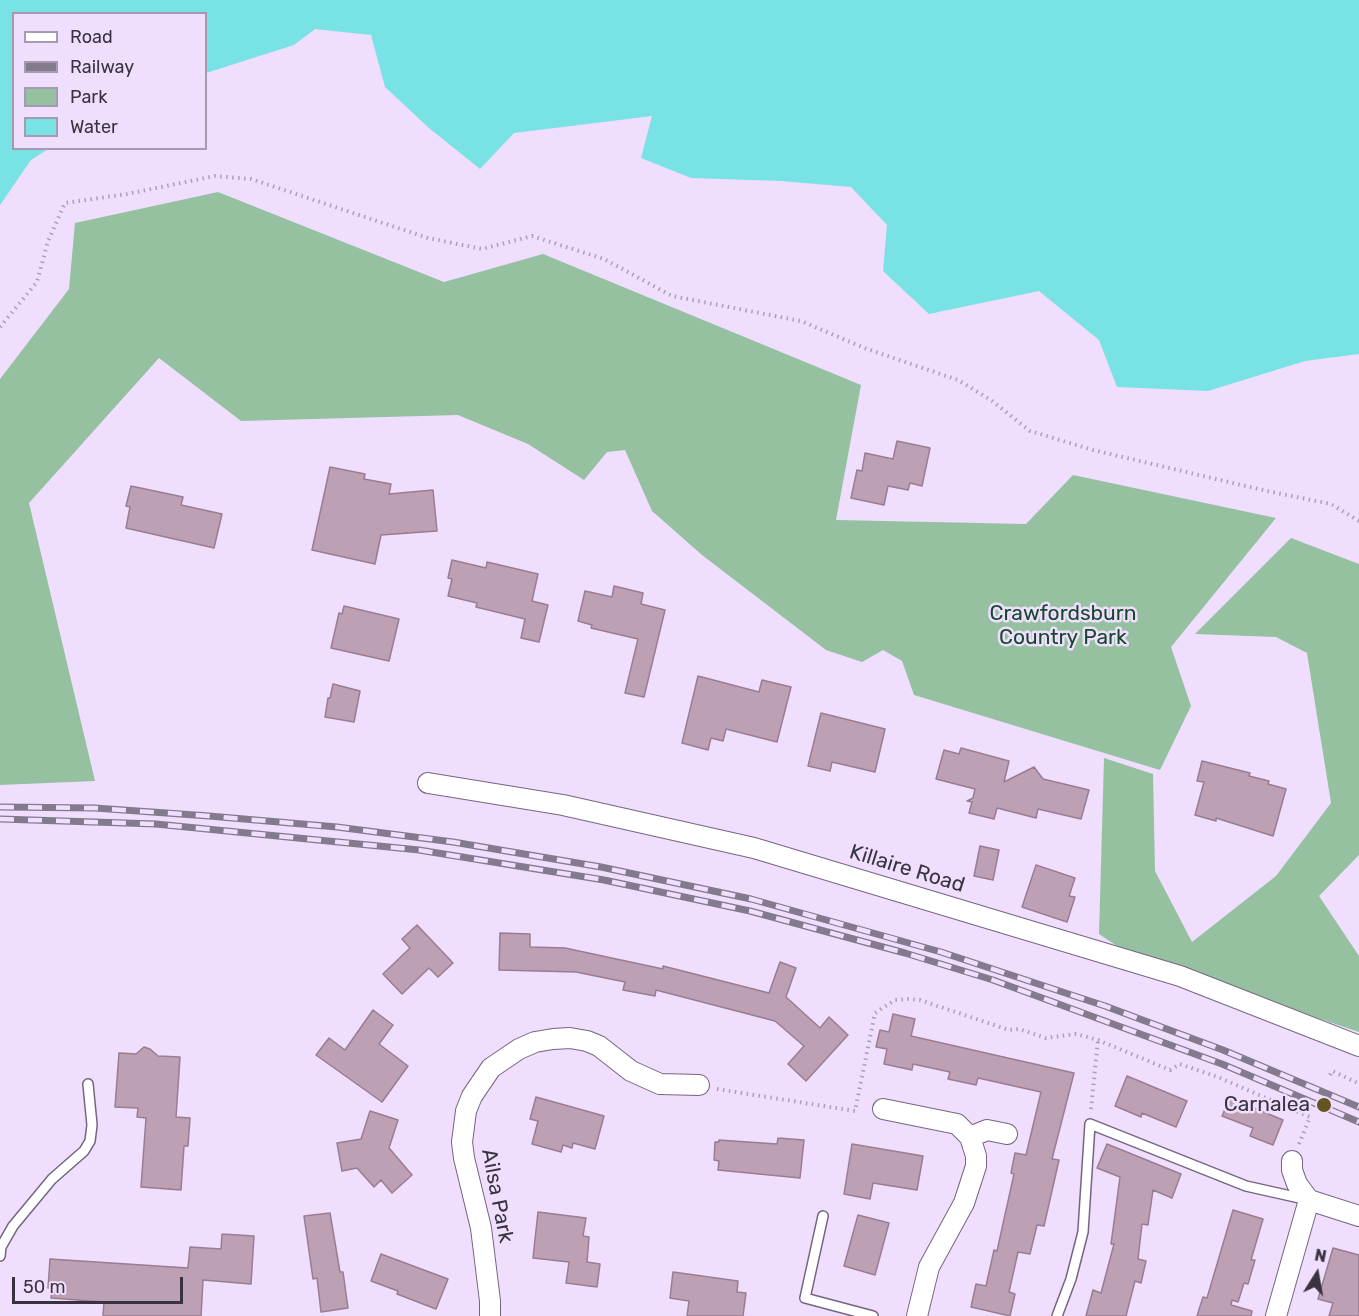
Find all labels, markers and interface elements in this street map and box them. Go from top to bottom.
legend [12,12,207,150]
text: Road [70,26,113,48]
text: Railway [70,56,134,78]
text: Park [70,86,107,108]
text: Water [70,116,118,138]
park label: Crawfordsburn Country Park [990,601,1136,651]
street label: Killaire Road [846,840,968,898]
place label: Carnalea [1224,1092,1310,1118]
marker: Carnalea [1315,1096,1333,1114]
street label: Ailsa Park [476,1147,518,1245]
north arrow [1287,1244,1347,1304]
text: N [1313,1245,1328,1266]
scale bar [15,1265,186,1303]
text: 50 m [23,1276,66,1298]

